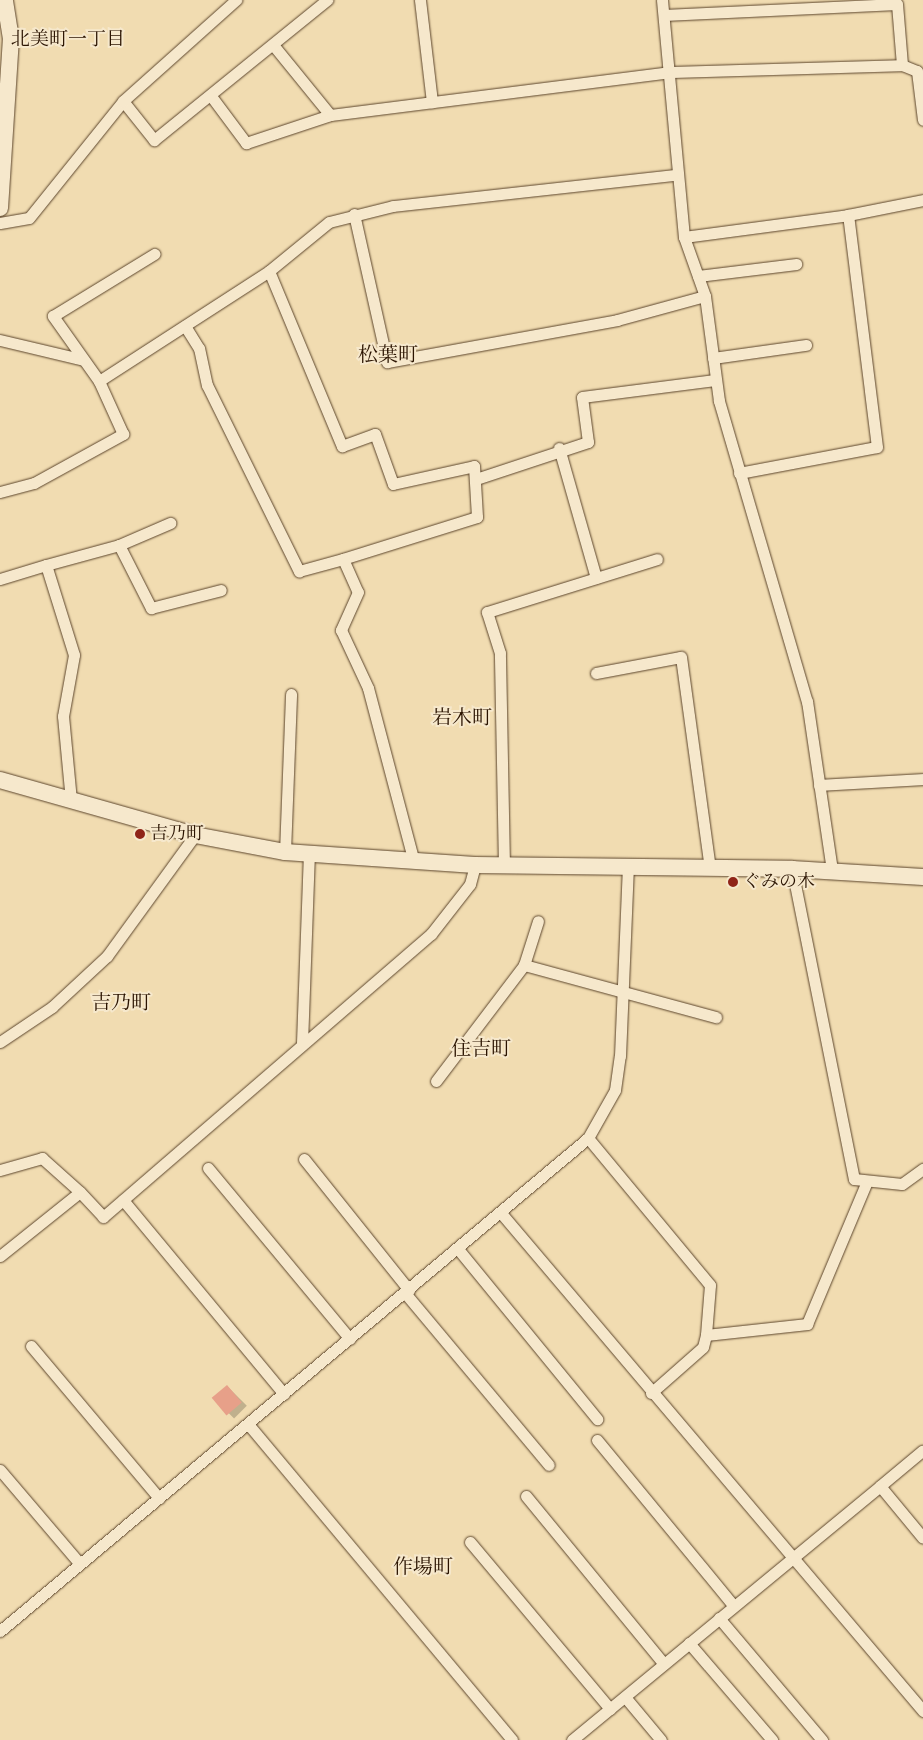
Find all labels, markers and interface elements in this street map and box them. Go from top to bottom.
district label: 北美町一丁目 [11,29,125,51]
district label: 松葉町 [358,343,418,367]
district label: 岩木町 [432,706,492,730]
place label: 吉乃町 [150,823,204,845]
marker: 吉乃町 [134,828,146,840]
place label: ぐみの木 [743,871,815,893]
marker: ぐみの木 [727,876,739,888]
district label: 吉乃町 [91,991,151,1015]
district label: 住吉町 [451,1037,511,1061]
district label: 作場町 [393,1555,453,1579]

